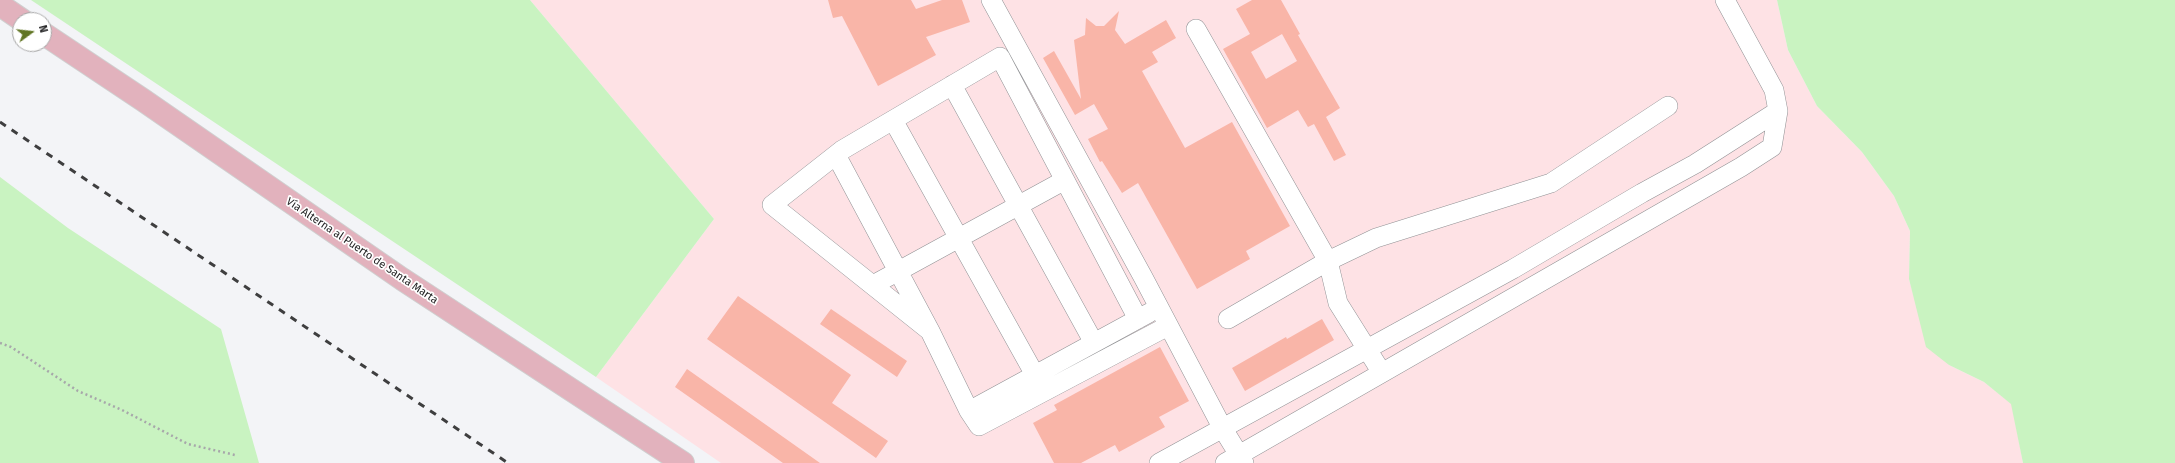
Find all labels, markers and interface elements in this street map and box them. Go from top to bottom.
north arrow [12,12,52,52]
text: N [36,24,50,34]
street label: Vía Alterna al Puerto de Santa Marta [284,195,440,307]

